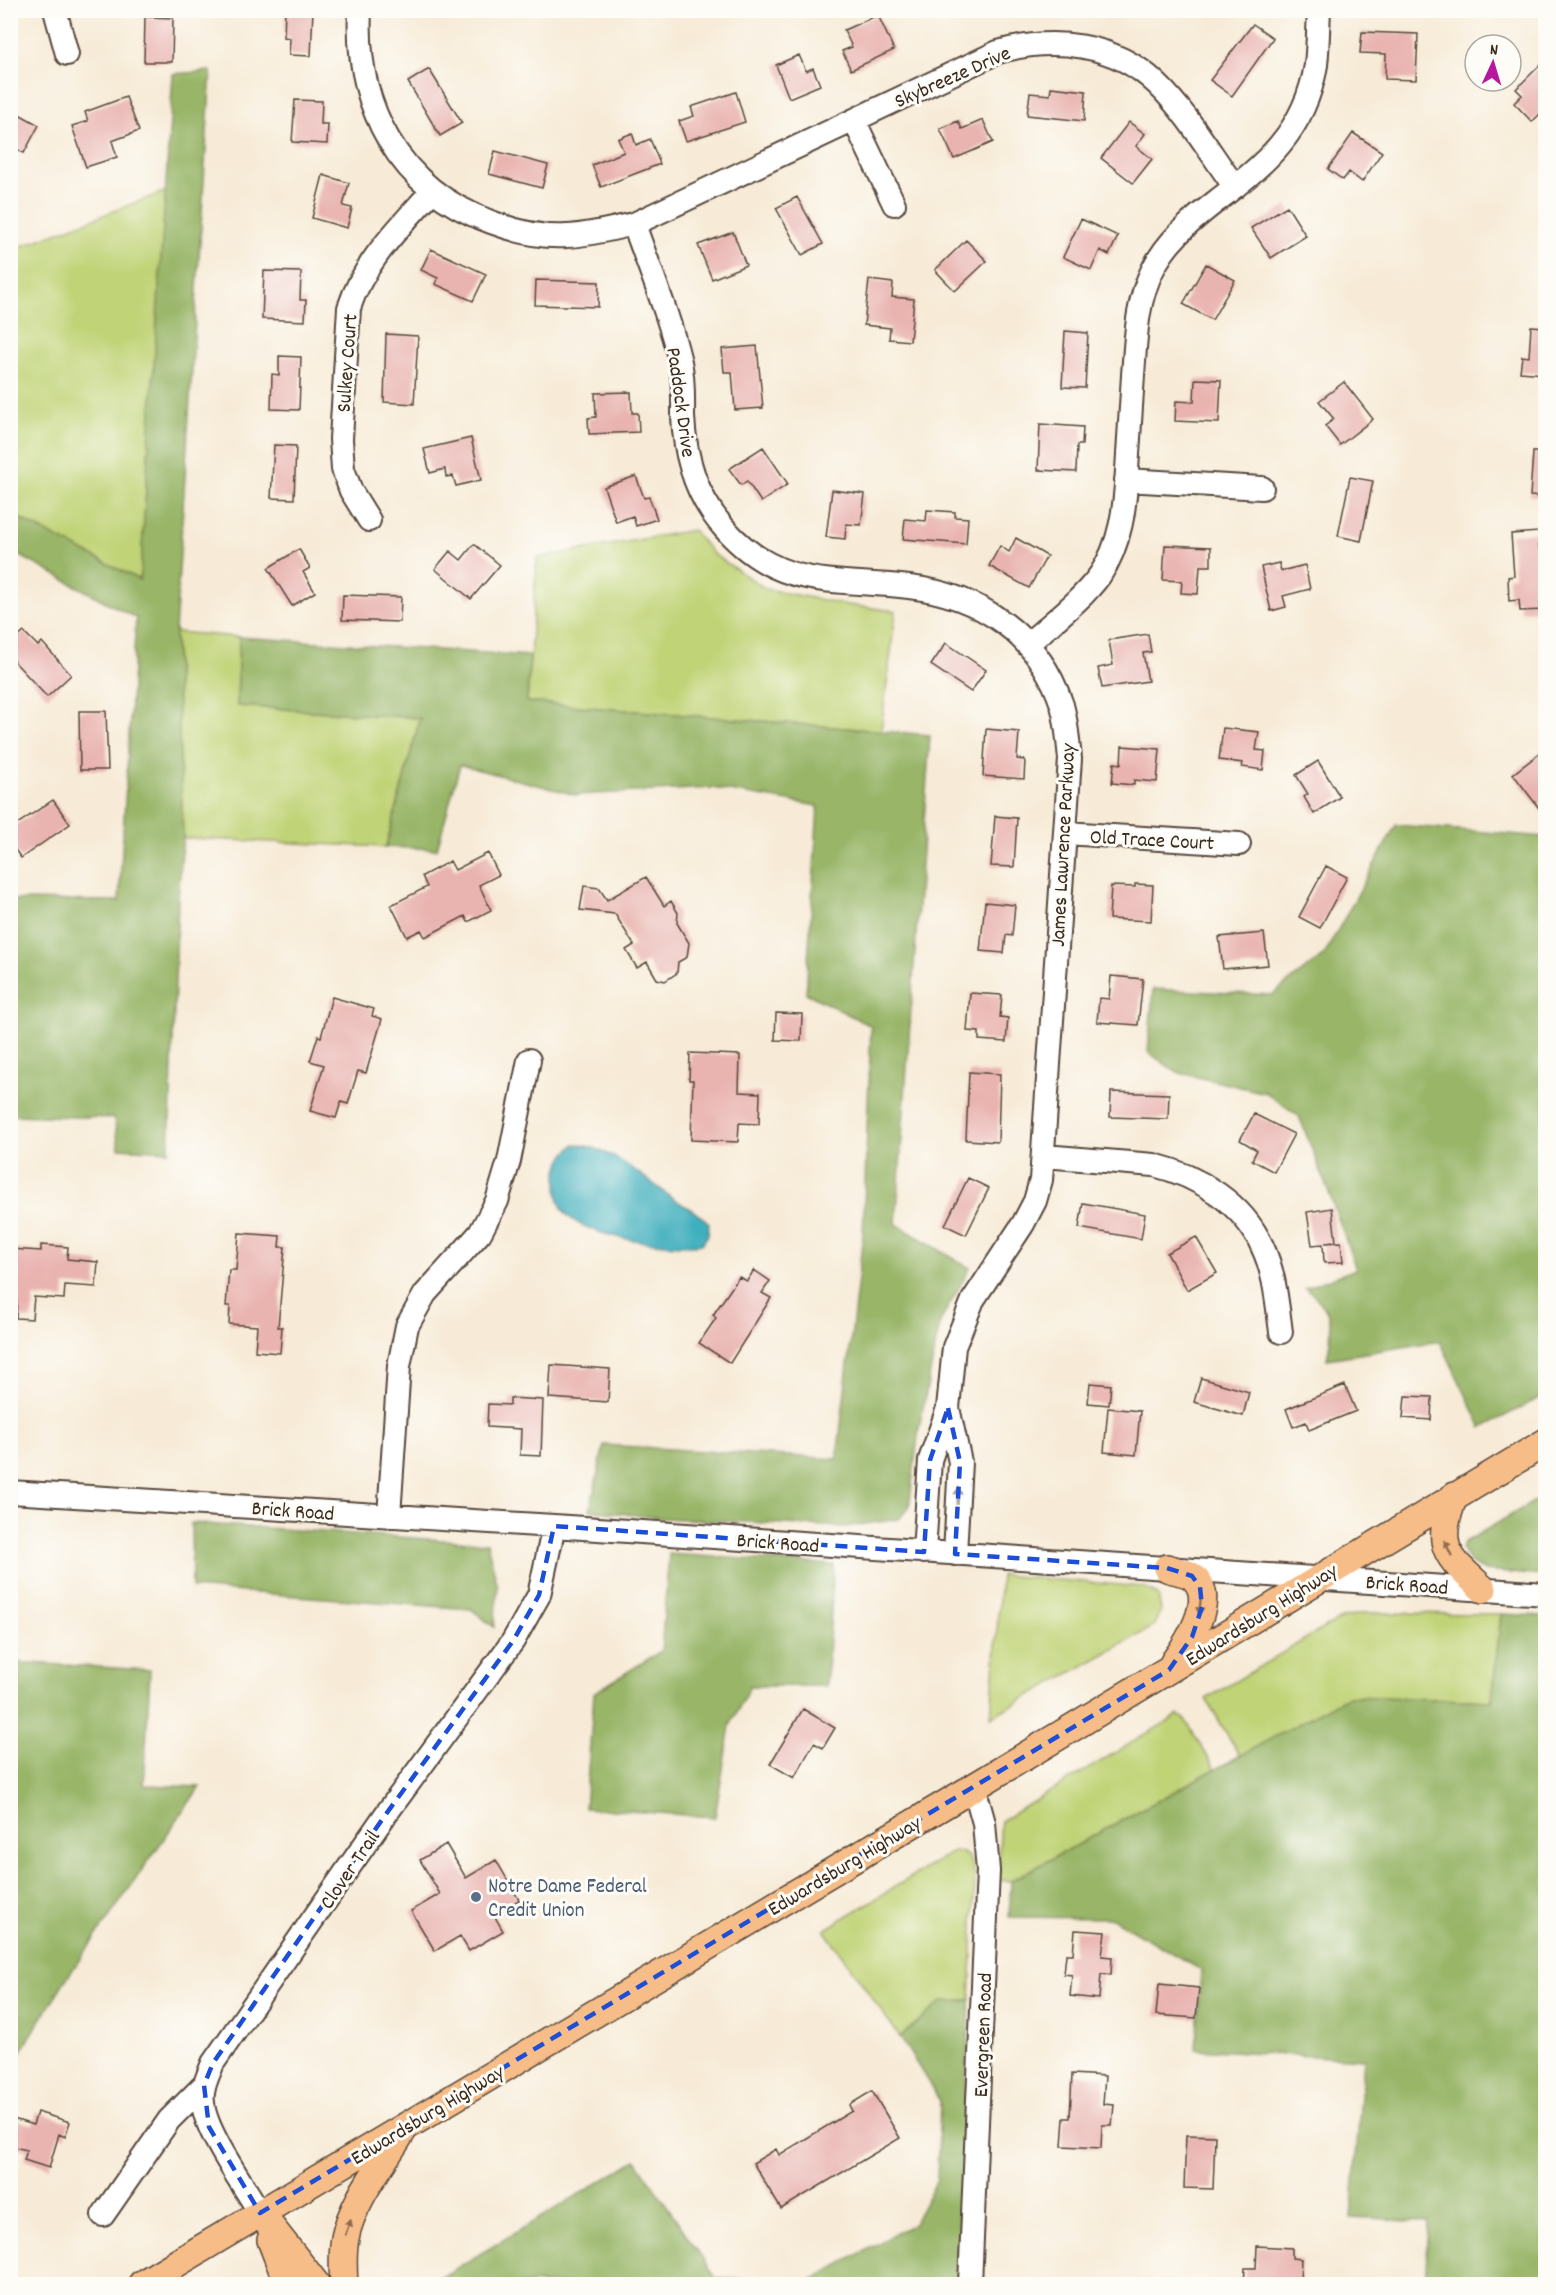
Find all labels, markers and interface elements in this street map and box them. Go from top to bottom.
north arrow [1463,33,1523,93]
text: N [1489,39,1499,62]
street label: Skybreeze Drive [890,40,1016,118]
street label: Sulkey Court [331,313,367,414]
street label: Paddock Drive [656,345,702,459]
street label: James Lawrence Parkway [1045,742,1085,948]
street label: Old Trace Court [1089,824,1215,860]
one-way arrow [953,1487,963,1506]
street label: Brick Road [250,1495,335,1531]
street label: Brick Road [735,1527,820,1563]
one-way arrow [1443,1539,1453,1557]
street label: Edwardsburg Highway [1181,1557,1345,1675]
street label: Brick Road [1364,1569,1449,1605]
one-way arrow [1195,1596,1205,1615]
street label: Edwardsburg Highway [763,1810,928,1925]
street label: Clover Trail [314,1825,389,1916]
place label: Notre Dame Federal Credit Union [488,1873,647,1927]
marker: Notre Dame Federal Credit Union [469,1890,483,1904]
street label: Evergreen Road [968,1972,1002,2098]
street label: Edwardsburg Highway [346,2059,511,2174]
one-way arrow [344,2218,354,2236]

